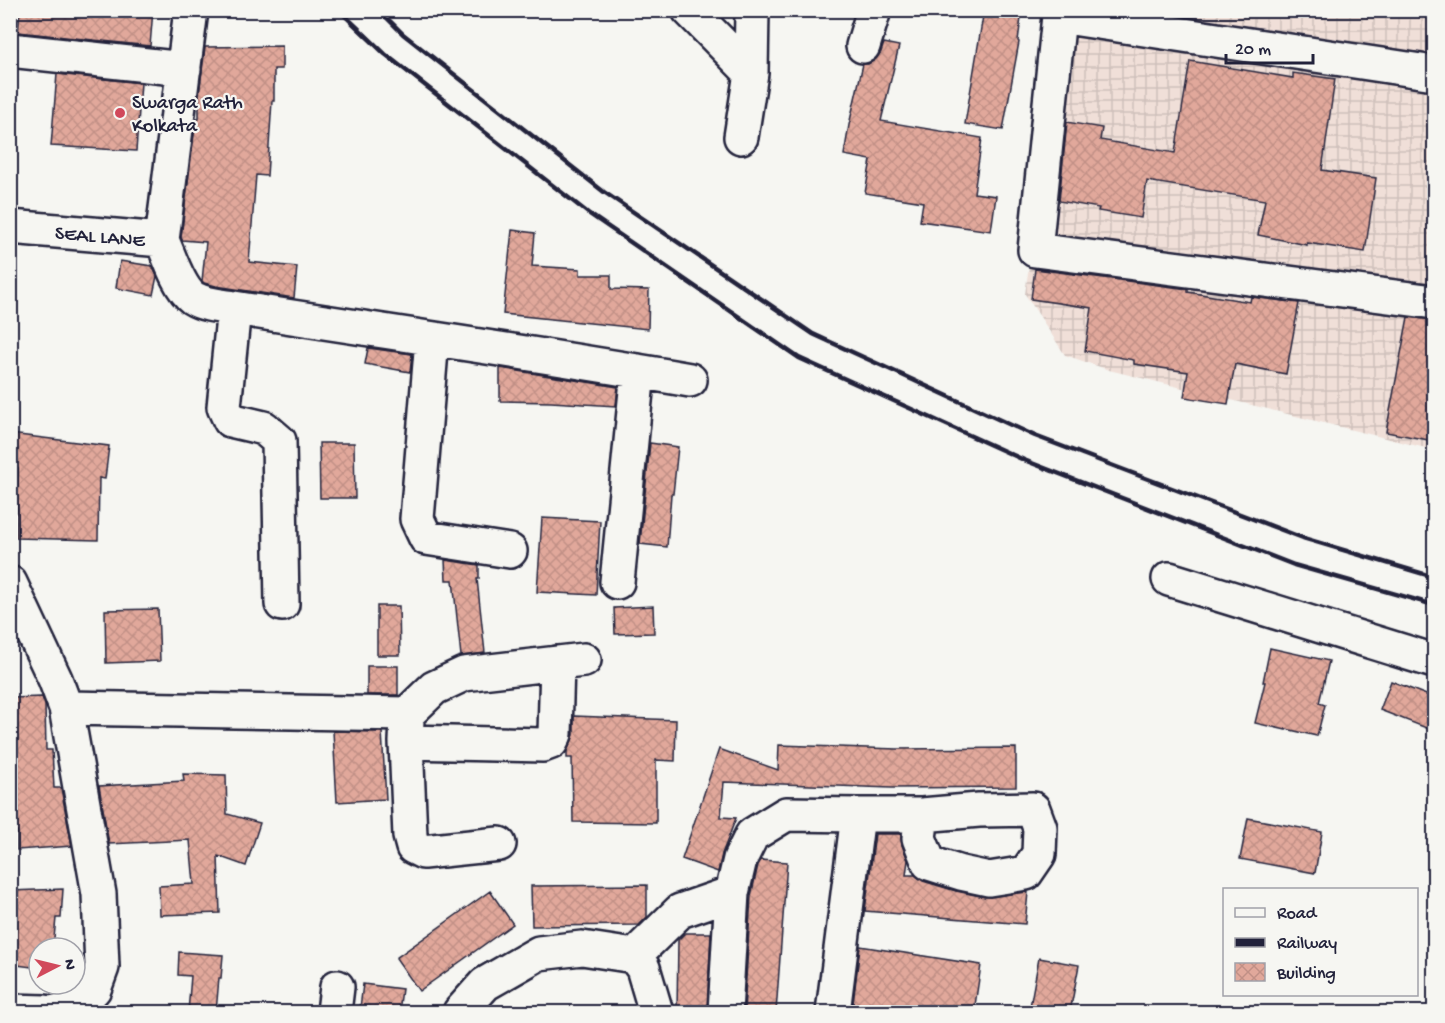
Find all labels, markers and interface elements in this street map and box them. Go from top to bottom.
scale bar [1226,27,1313,65]
text: 20 m [1235,40,1271,61]
place label: Swarga Rath Kolkata [132,93,243,139]
marker: Swarga Rath Kolkata [113,106,127,120]
street label: SEAL LANE [54,223,147,254]
legend [1223,888,1418,996]
text: Road [1277,904,1318,925]
text: Railway [1277,934,1337,955]
north arrow [27,936,87,996]
text: N [58,958,79,971]
text: Building [1276,964,1336,985]

